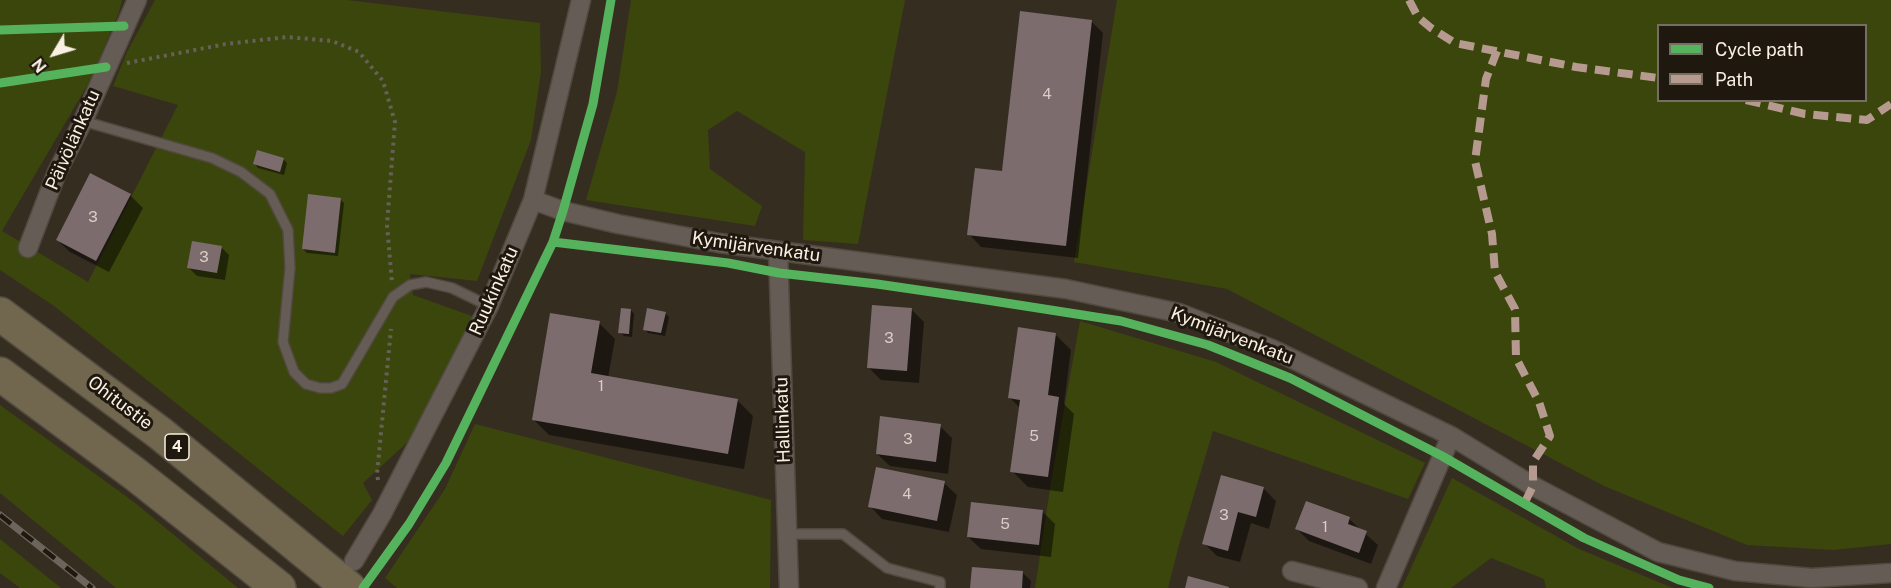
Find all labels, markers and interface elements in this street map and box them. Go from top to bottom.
north arrow [24,24,84,84]
legend [1657,24,1867,102]
text: Cycle path [1715,39,1804,60]
text: N [28,55,51,76]
text: Path [1715,69,1753,90]
house number: 4 [1042,85,1052,103]
street label: Päivölänkatu [41,87,105,193]
house number: 3 [88,208,98,226]
street label: Kymijärvenkatu [690,227,822,267]
street label: Ruukinkatu [465,243,523,339]
house number: 3 [199,248,209,266]
street label: Kymijärvenkatu [1168,303,1296,369]
house number: 3 [884,329,894,347]
street label: Ohitustie [83,372,157,434]
house number: 1 [598,377,604,395]
street label: Hallinkatu [771,377,795,463]
house number: 5 [1029,427,1039,445]
house number: 3 [903,430,913,448]
road number: 4 [165,434,189,460]
house number: 4 [902,485,912,503]
house number: 3 [1219,506,1229,524]
house number: 5 [1000,515,1010,533]
house number: 1 [1322,518,1328,536]

